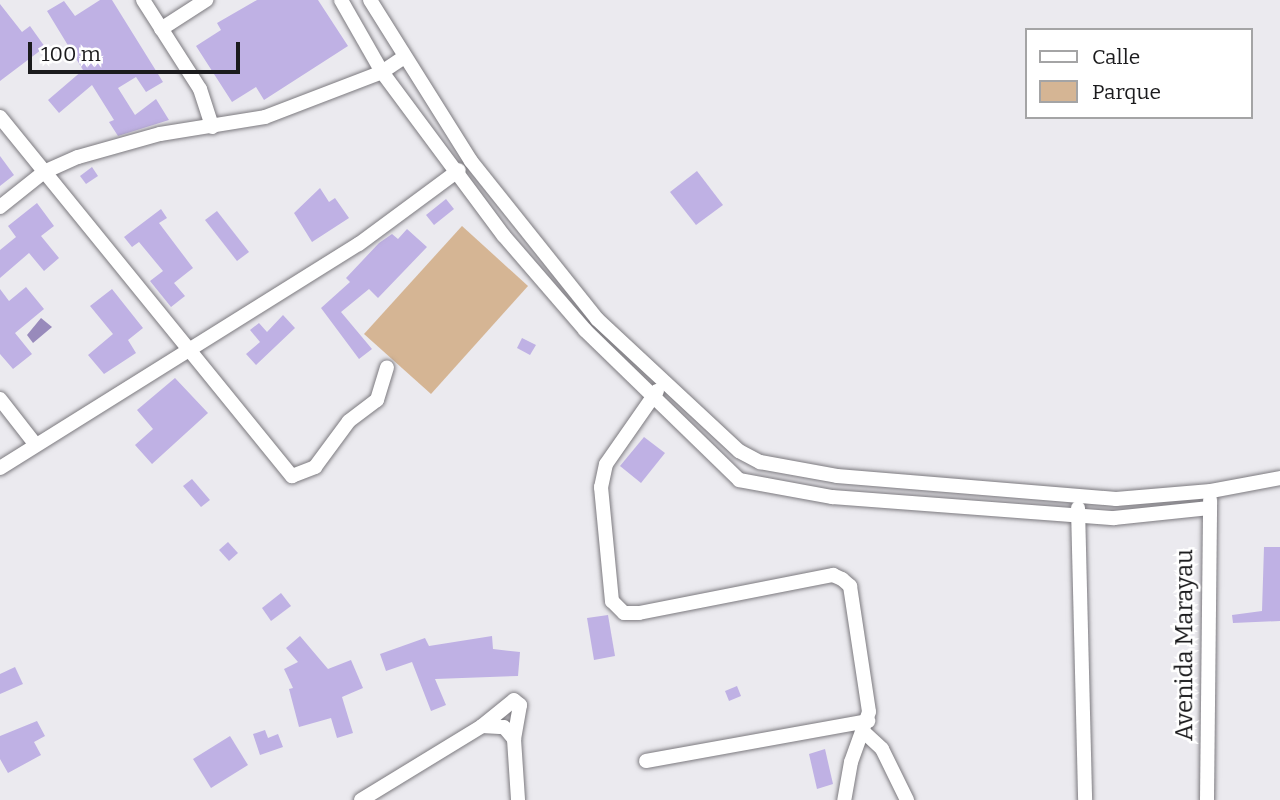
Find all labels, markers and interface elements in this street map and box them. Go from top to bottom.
scale bar [32,28,243,72]
legend [1024,28,1252,119]
text: 100 m [41,41,101,67]
text: Calle [1092,44,1140,70]
text: Parque [1092,79,1161,105]
street label: Avenida Marayau [1171,549,1199,741]

